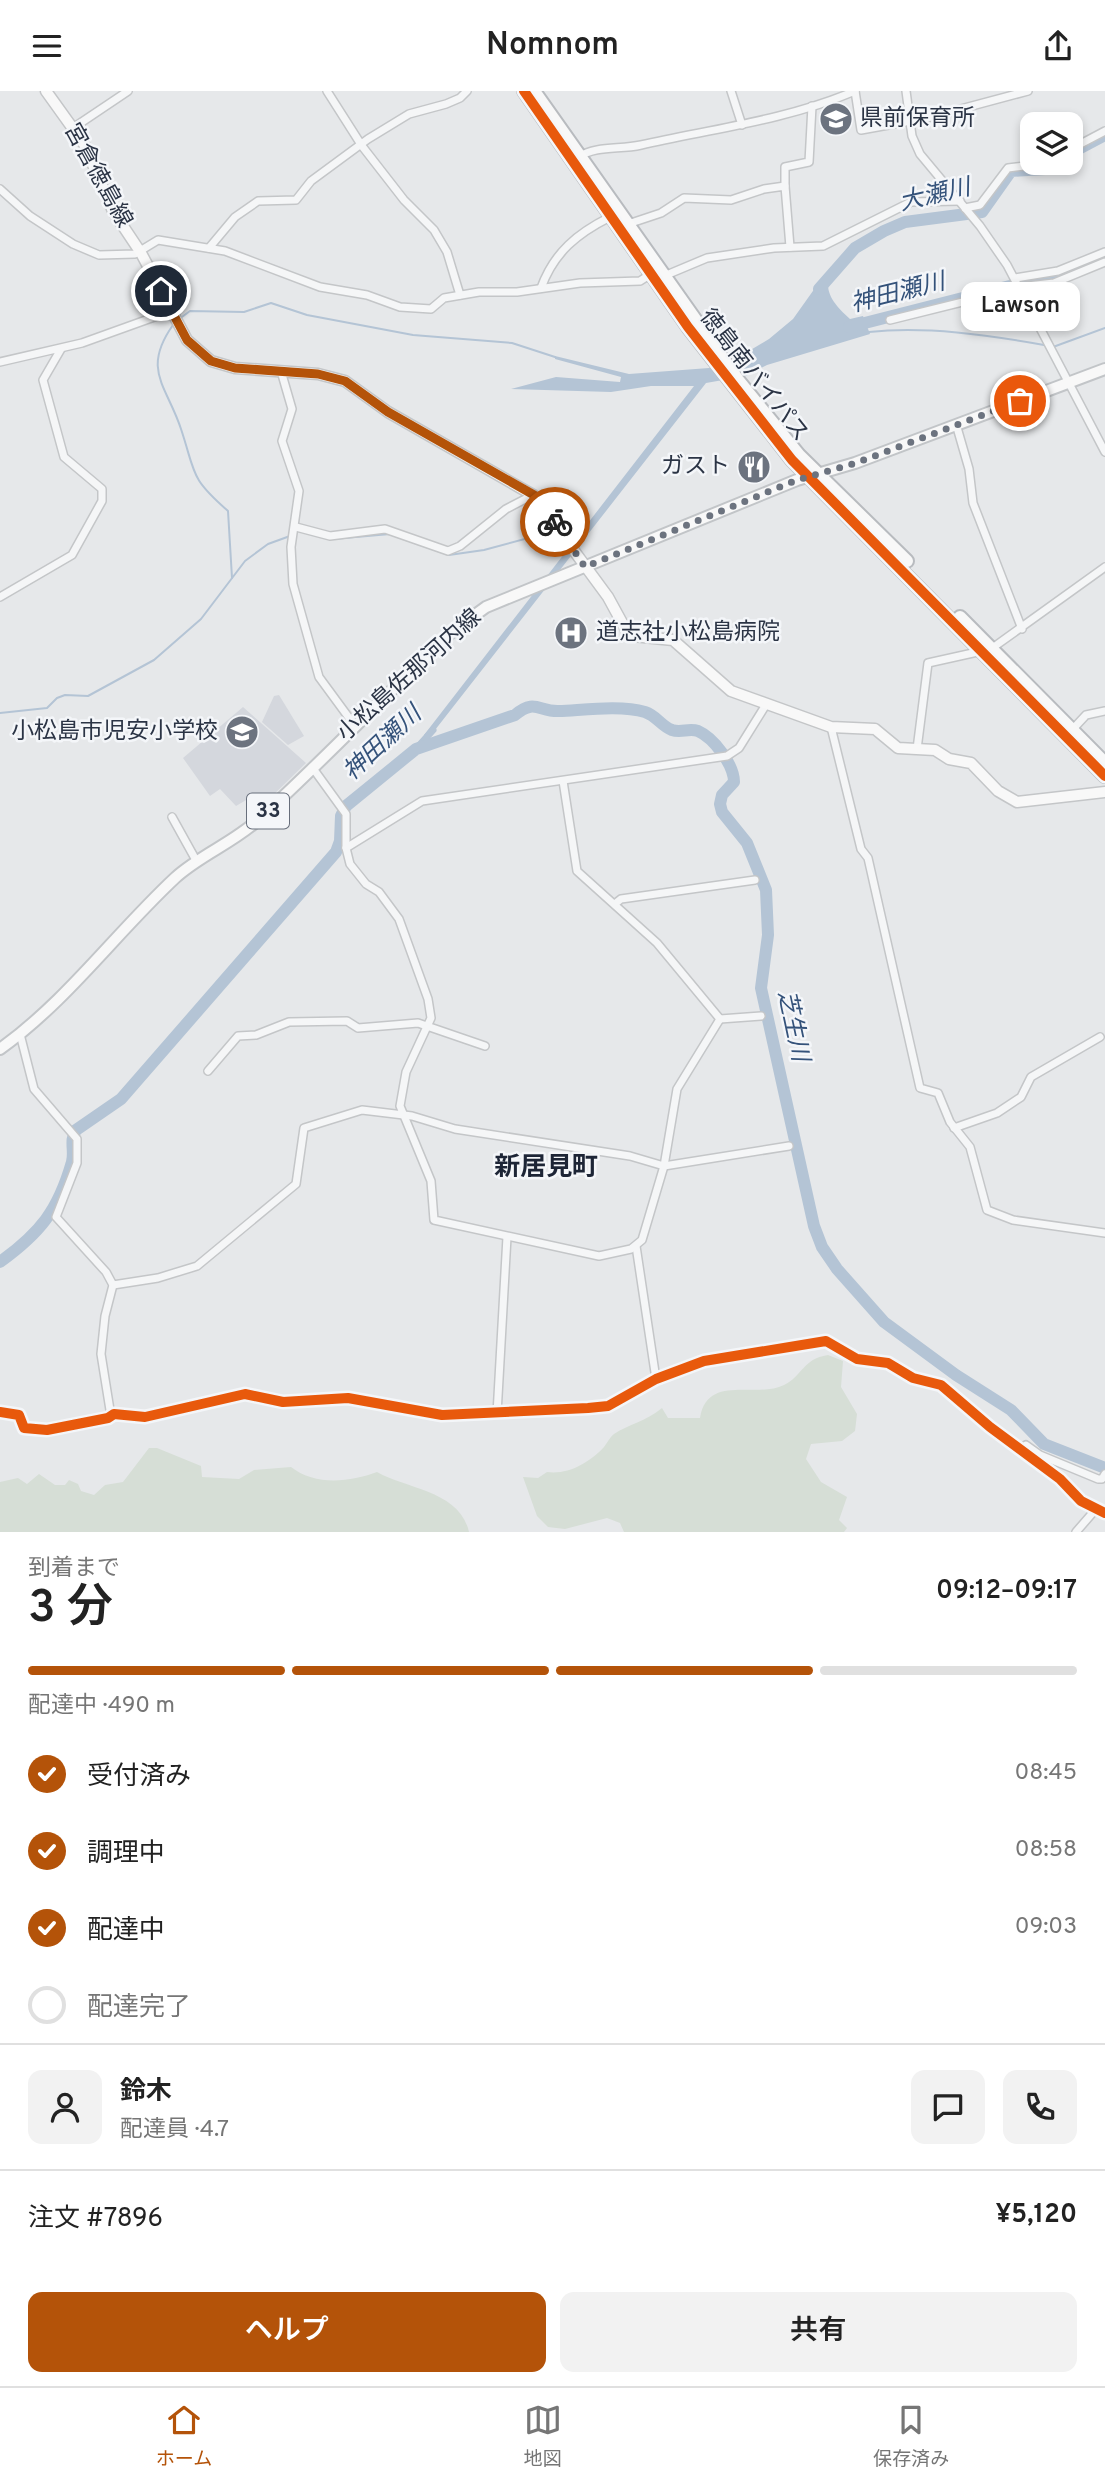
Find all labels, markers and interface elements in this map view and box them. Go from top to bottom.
text: Nomnom [486,26,619,66]
icon: menu [28,27,66,65]
icon: share [1039,27,1077,65]
school or university icon: 県前保育所 [817,100,855,138]
place label: 県前保育所 [860,105,975,134]
map controls [1020,112,1083,175]
button: layers [1020,112,1083,175]
street label: 宮倉徳島線 [56,119,138,233]
water label: 大瀬川 [897,173,976,219]
pin [131,261,191,321]
water label: 神田瀬川 [848,267,951,320]
icon: home [142,272,180,310]
callout: Lawson [960,282,1080,331]
text: Lawson [981,292,1060,321]
street label: 徳島南バイパス [692,304,814,448]
pin [990,371,1050,431]
icon: bag [1001,382,1039,420]
restaurant icon: ガスト [735,448,773,486]
place label: ガスト [661,453,730,482]
courier [520,487,590,557]
icon: bike [536,503,574,541]
street label: 小松島佐那河内線 [332,604,488,748]
hospital icon: 道志社小松島病院 [552,614,590,652]
place label: 道志社小松島病院 [596,619,780,648]
water label: 神田瀬川 [338,698,431,788]
school or university icon: 小松島市児安小学校 [223,713,261,751]
place label: 小松島市児安小学校 [11,718,218,747]
road number: 33 [247,793,289,829]
water label: 芝生川 [770,988,815,1067]
district label: 新居見町 [494,1152,598,1185]
text: 到着まで [28,1555,120,1584]
text: 09:12–09:17 [936,1575,1077,1608]
text: 3 分 [28,1580,113,1639]
text: 配達中 · 490 m [28,1692,175,1721]
icon: check [28,1755,66,1793]
text: 08:45 [1014,1759,1077,1788]
text: 受付済み [87,1761,191,1794]
icon: check [28,1832,66,1870]
text: 08:58 [1015,1836,1077,1865]
text: 調理中 [87,1838,165,1871]
icon: check [28,1909,66,1947]
text: 09:03 [1015,1913,1077,1942]
text: 配達中 [87,1915,165,1948]
text: 配達完了 [87,1992,191,2025]
button: person [28,2070,102,2144]
button: chat [911,2070,985,2144]
button: phone [1003,2070,1077,2144]
text: 鈴木 [120,2076,172,2109]
text: 配達員 · 4.7 [120,2116,229,2145]
text: ¥5,120 [995,2199,1077,2232]
text: 注文 #7896 [28,2203,163,2236]
button: ヘルプ [28,2292,546,2372]
button: 共有 [560,2292,1077,2372]
tab: ホーム [156,2401,212,2472]
tab: 地図 [524,2401,562,2472]
tab: 保存済み [873,2401,949,2472]

